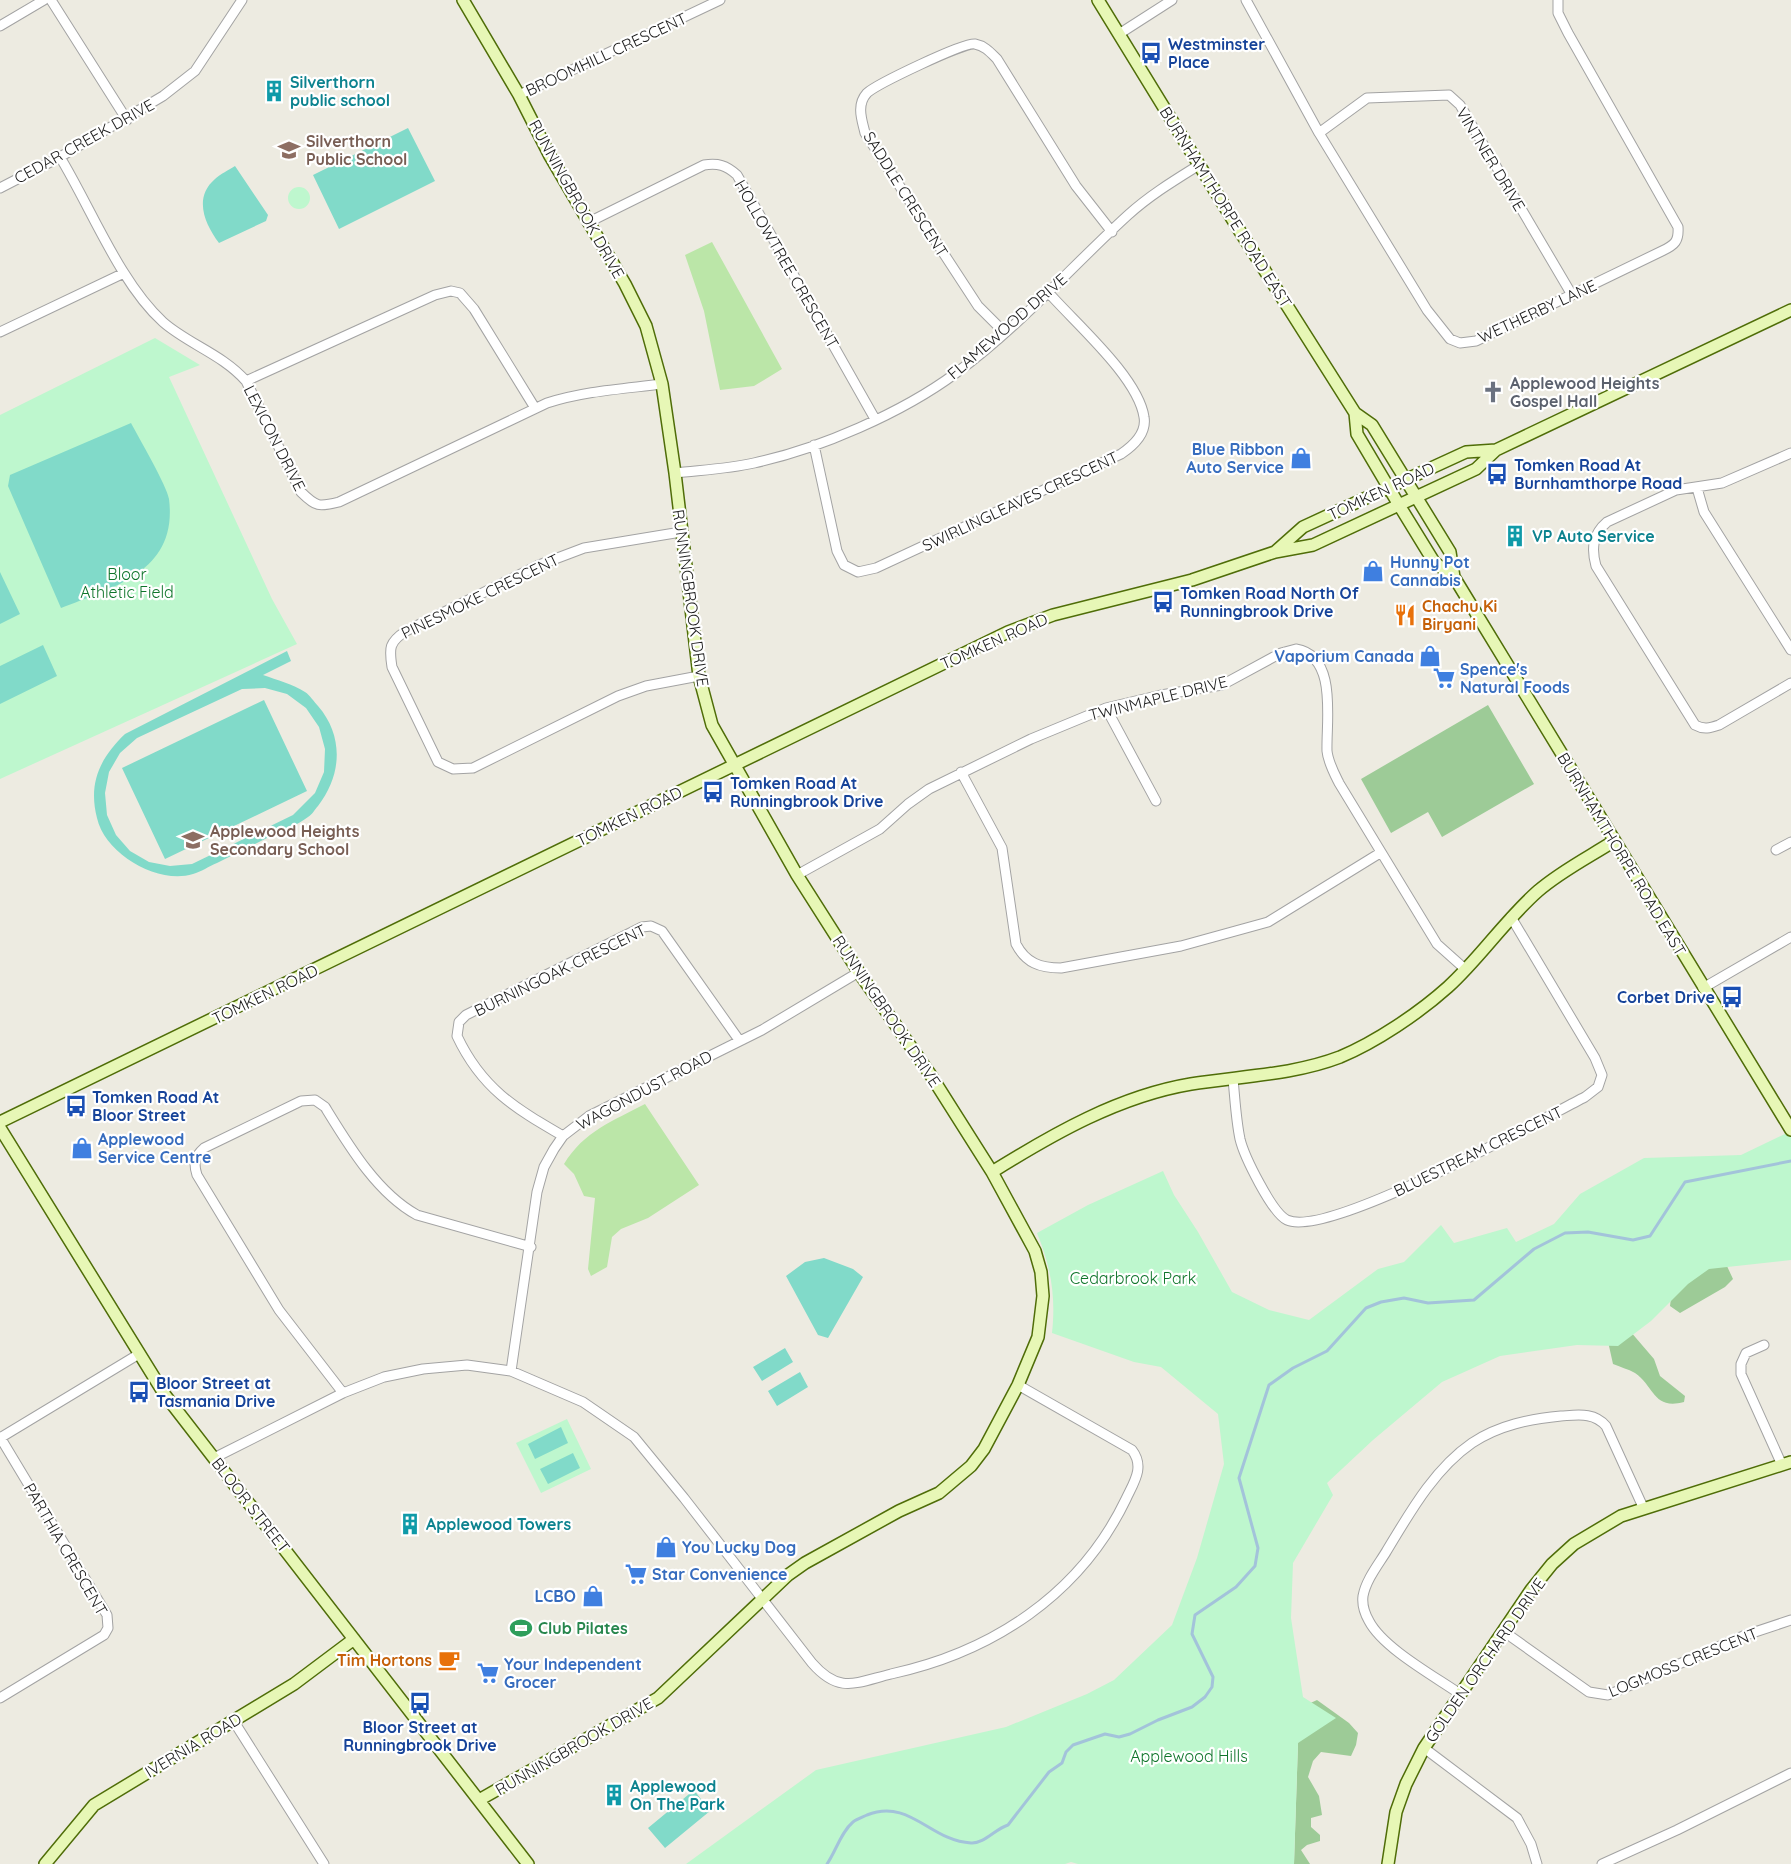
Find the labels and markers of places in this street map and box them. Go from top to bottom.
place label: Westminster Place [1168,34,1265,72]
bus stop icon: Westminster Place [1138,40,1164,66]
place label: Silverthorn public school [290,72,390,110]
building icon: Silverthorn public school [261,78,287,104]
place label: Silverthorn Public School [306,131,407,169]
school or university icon: Silverthorn Public School [276,137,302,163]
place label: Applewood Heights Gospel Hall [1510,373,1660,411]
church icon: Applewood Heights Gospel Hall [1480,379,1506,405]
place label: Blue Ribbon Auto Service [1186,439,1284,477]
shop icon: Blue Ribbon Auto Service [1288,445,1314,471]
place label: Tomken Road At Burnhamthorpe Road [1514,455,1682,493]
bus stop icon: Tomken Road At Burnhamthorpe Road [1484,461,1510,487]
building icon: VP Auto Service [1502,523,1528,549]
place label: VP Auto Service [1532,526,1655,546]
place label: Hunny Pot Cannabis [1390,552,1470,590]
shop icon: Hunny Pot Cannabis [1360,558,1386,584]
place label: Tomken Road North Of Runningbrook Drive [1180,583,1359,621]
bus stop icon: Tomken Road North Of Runningbrook Drive [1150,589,1176,615]
place label: Chachu Ki Biryani [1422,596,1497,634]
restaurant icon: Chachu Ki Biryani [1392,602,1418,628]
shop icon: Vaporium Canada [1417,643,1443,669]
place label: Vaporium Canada [1274,646,1414,666]
place label: Spence's Natural Foods [1460,659,1570,697]
supermarket icon: Spence's Natural Foods [1431,665,1457,691]
place label: Tomken Road At Runningbrook Drive [730,773,884,811]
bus stop icon: Tomken Road At Runningbrook Drive [700,779,726,805]
place label: Applewood Heights Secondary School [210,821,360,859]
school or university icon: Applewood Heights Secondary School [180,827,206,853]
bus stop icon: Corbet Drive [1719,984,1745,1010]
place label: Corbet Drive [1617,987,1715,1007]
place label: Tomken Road At Bloor Street [92,1087,219,1125]
bus stop icon: Tomken Road At Bloor Street [63,1093,89,1119]
place label: Applewood Service Centre [98,1129,211,1167]
shop icon: Applewood Service Centre [69,1135,95,1161]
place label: Bloor Street at Tasmania Drive [156,1373,275,1411]
bus stop icon: Bloor Street at Tasmania Drive [126,1379,152,1405]
building icon: Applewood Towers [397,1511,423,1537]
place label: Applewood Towers [426,1514,571,1534]
shop icon: You Lucky Dog [653,1534,679,1560]
place label: You Lucky Dog [682,1537,796,1557]
supermarket icon: Star Convenience [623,1561,649,1587]
place label: Star Convenience [652,1564,787,1584]
shop icon: LCBO [580,1583,606,1609]
place label: LCBO [535,1586,576,1606]
sports icon: Club Pilates [508,1615,534,1641]
place label: Club Pilates [538,1618,628,1638]
cafe icon: Tim Hortons [436,1647,462,1673]
place label: Tim Hortons [337,1650,432,1670]
place label: Your Independent Grocer [504,1654,642,1692]
supermarket icon: Your Independent Grocer [475,1660,501,1686]
bus stop icon: Bloor Street at Runningbrook Drive [407,1690,433,1716]
place label: Bloor Street at Runningbrook Drive [343,1717,497,1755]
place label: Applewood On The Park [630,1776,725,1814]
building icon: Applewood On The Park [601,1782,627,1808]

